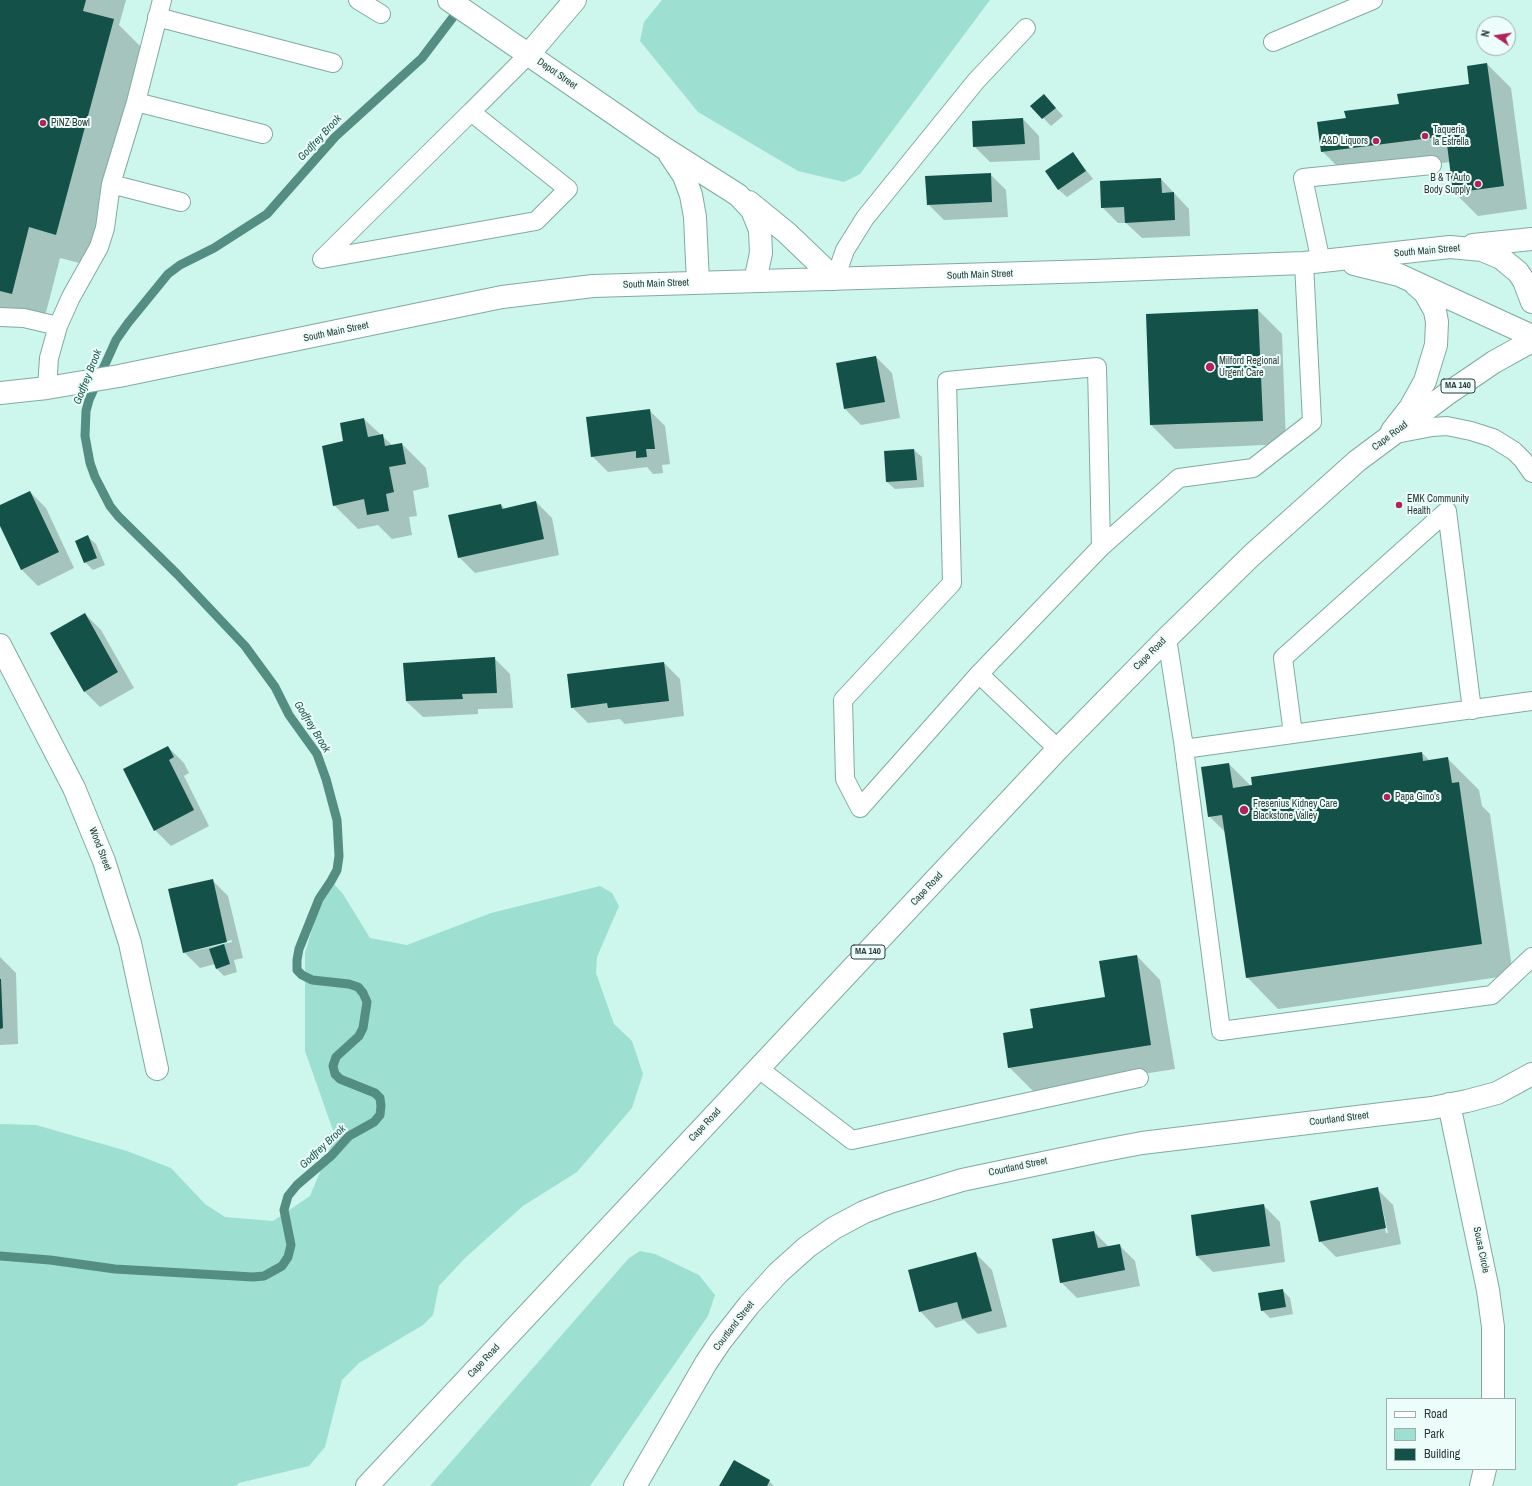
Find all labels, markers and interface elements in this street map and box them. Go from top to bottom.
north arrow [1476,16,1516,56]
text: N [1478,29,1493,38]
street label: Depot Street [535,56,579,92]
water label: Godfrey Brook [295,112,345,164]
place label: PiNZ Bowl [51,117,90,129]
marker: PiNZ Bowl [38,118,48,128]
place label: Taqueria la Estrella [1433,124,1469,148]
marker: Taqueria la Estrella [1420,131,1430,141]
place label: A&D Liquors [1322,135,1368,147]
marker: A&D Liquors [1371,136,1381,146]
place label: B & T Auto Body Supply [1424,172,1470,196]
marker: B & T Auto Body Supply [1473,179,1483,189]
street label: South Main Street [1394,242,1460,260]
street label: South Main Street [947,268,1013,282]
street label: South Main Street [623,277,689,291]
street label: South Main Street [302,319,370,345]
water label: Godfrey Brook [71,348,105,406]
place label: Milford Regional Urgent Care [1219,355,1279,378]
marker: Milford Regional Urgent Care [1204,361,1216,373]
road number: MA 140 [1441,379,1475,393]
street label: Cape Road [1370,419,1410,453]
place label: EMK Community Health [1407,493,1469,516]
marker: EMK Community Health [1394,500,1404,510]
street label: Cape Road [1131,635,1169,673]
water label: Godfrey Brook [291,699,333,755]
place label: Papa Gino's [1395,791,1440,803]
marker: Papa Gino's [1382,792,1392,802]
place label: Fresenius Kidney Care Blackstone Valley [1253,798,1337,822]
marker: Fresenius Kidney Care Blackstone Valley [1238,804,1250,816]
street label: Wood Street [86,826,114,872]
street label: Cape Road [908,870,946,908]
road number: MA 140 [851,945,885,959]
street label: Cape Road [686,1106,724,1144]
street label: Courtland Street [1309,1109,1369,1129]
water label: Godfrey Brook [297,1122,349,1172]
street label: Courtland Street [988,1155,1048,1179]
street label: Sousa Circle [1470,1226,1492,1274]
street label: Courtland Street [711,1299,757,1353]
street label: Cape Road [465,1342,503,1380]
legend [1386,1398,1516,1470]
text: Road [1424,1406,1448,1422]
text: Park [1424,1426,1444,1442]
text: Building [1424,1446,1460,1462]

